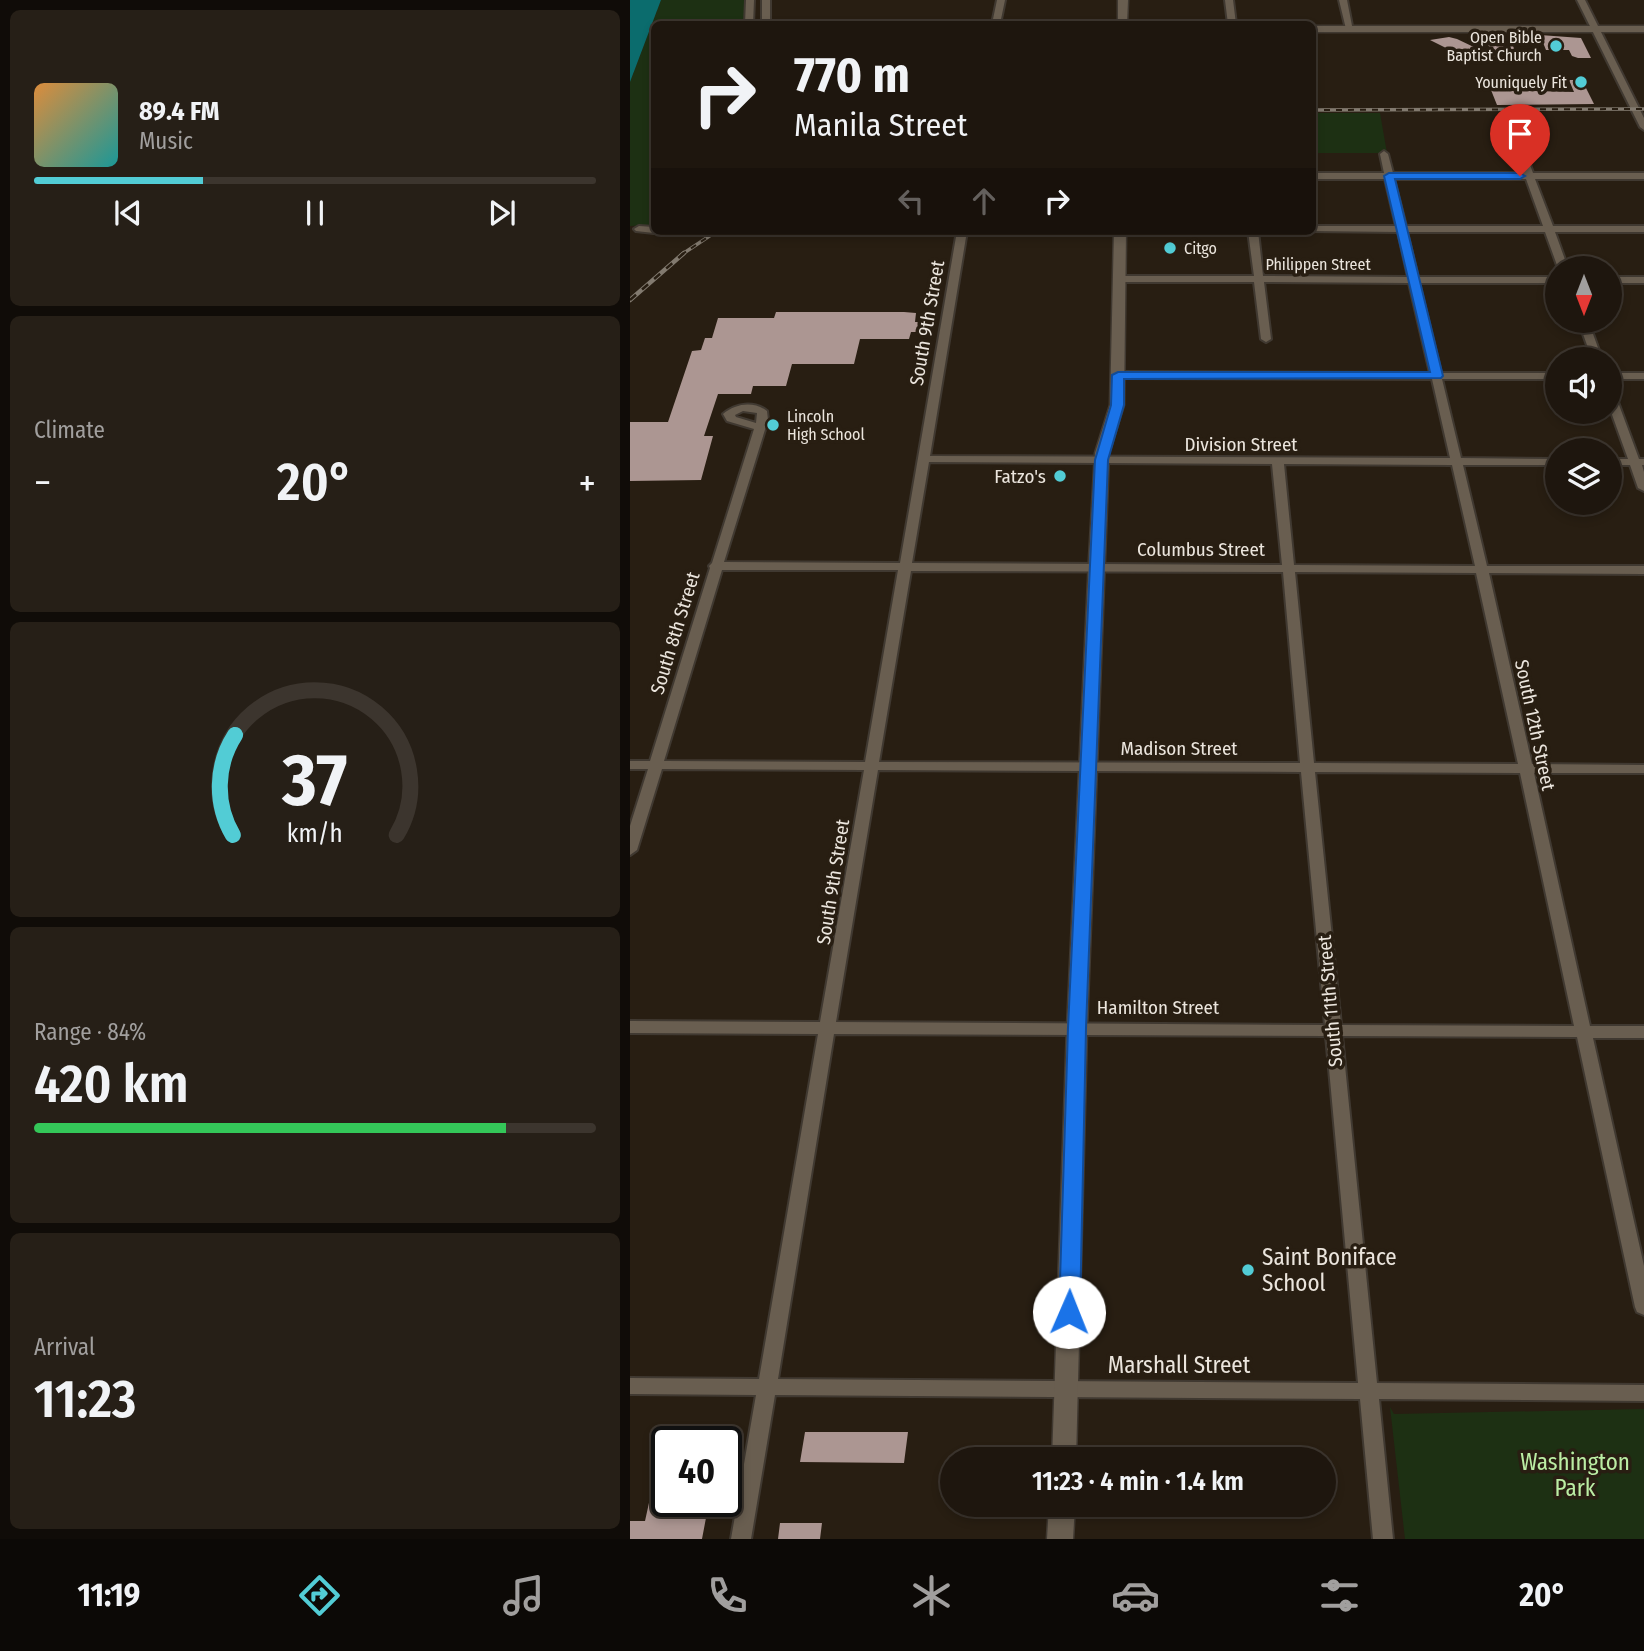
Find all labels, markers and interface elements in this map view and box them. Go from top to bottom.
place label: Open Bible Baptist Church [1447,28,1542,65]
marker: Open Bible Baptist Church [1548,38,1564,54]
text: 770 m [794,46,910,105]
icon: right [679,49,770,140]
place label: Youniquely Fit [1475,73,1568,92]
marker: Youniquely Fit [1573,74,1589,90]
text: 89.4 FM [139,96,220,127]
pin [1490,104,1550,176]
text: Manila Street [794,106,968,144]
icon: arrive [1501,115,1539,153]
text: Music [139,127,193,155]
icon: left [892,182,930,220]
icon: ahead [965,182,1003,220]
icon: right [1038,182,1076,220]
icon: previous [109,194,147,232]
icon: pause [296,194,334,232]
icon: next [483,194,521,232]
place label: Citgo [1184,239,1217,258]
marker: Citgo [1162,240,1178,256]
street label: Philippen Street [1265,255,1371,274]
north arrow [1545,256,1622,332]
map controls [1545,256,1622,515]
street label: South 9th Street [905,258,949,387]
button: sound [1545,347,1622,424]
place label: Lincoln High School [787,407,865,444]
text: Climate [34,416,105,444]
marker: Lincoln High School [765,417,781,433]
street label: Division Street [1184,433,1298,456]
button: layers [1545,438,1622,515]
text: 20° [277,451,353,514]
text: − [34,460,51,506]
text: + [579,460,596,506]
place label: Fatzo's [994,465,1046,488]
marker: Fatzo's [1052,468,1068,484]
street label: Columbus Street [1137,538,1266,561]
street label: South 8th Street [645,568,705,697]
street label: South 12th Street [1510,657,1560,793]
street label: Madison Street [1120,737,1238,760]
text: 37 [281,738,348,825]
street label: South 9th Street [812,817,854,946]
text: km/h [287,819,343,849]
street label: South 11th Street [1313,933,1347,1068]
street label: Hamilton Street [1097,996,1220,1019]
text: Range · 84% [34,1018,146,1046]
text: 420 km [34,1053,189,1116]
place label: Saint Boniface School [1262,1243,1397,1297]
marker: Saint Boniface School [1240,1262,1256,1278]
position arrow [1032,1275,1106,1349]
text: Arrival [34,1333,95,1361]
street label: Marshall Street [1108,1351,1251,1379]
text: 11:23 [34,1368,136,1431]
speed limit sign: 40 [651,1426,742,1517]
park label: Washington Park [1520,1448,1630,1502]
text: 11:23 · 4 min · 1.4 km [1032,1466,1244,1497]
icon: directions [295,1571,344,1620]
icon: music [499,1571,548,1620]
icon: phone [703,1571,752,1620]
icon: climate [907,1571,956,1620]
icon: car [1111,1571,1160,1620]
icon: filters [1315,1571,1364,1620]
text: 11:19 [77,1576,140,1614]
text: 20° [1519,1576,1566,1614]

